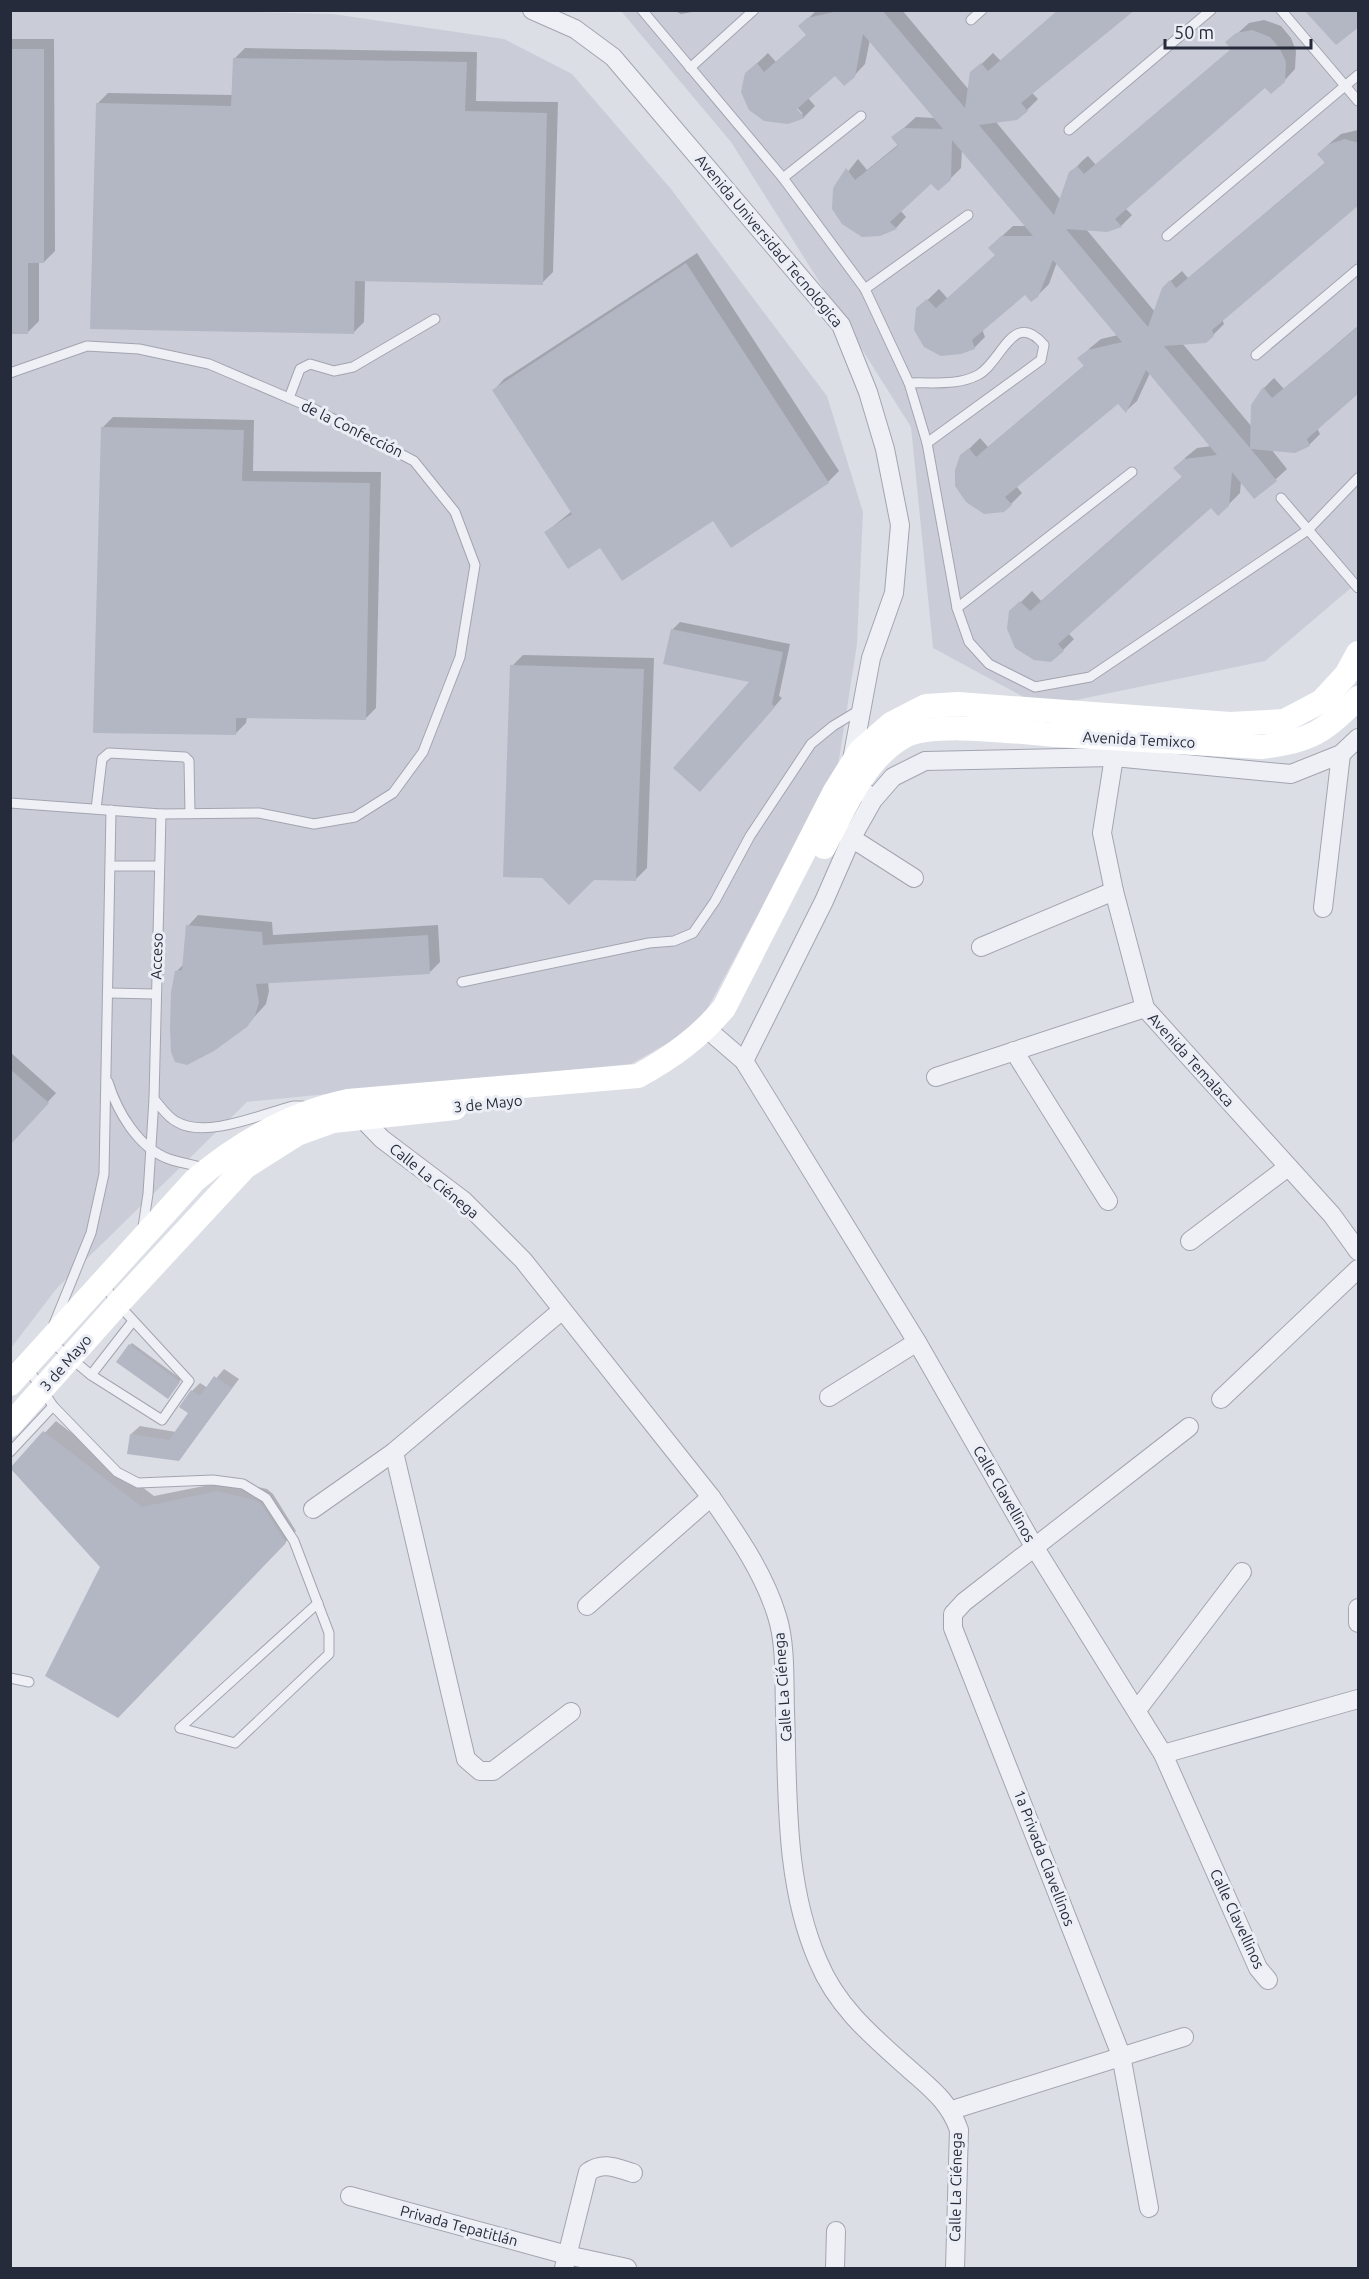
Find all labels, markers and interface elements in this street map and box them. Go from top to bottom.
scale bar [1165,12,1310,50]
text: 50 m [1174,22,1214,42]
street label: Avenida Universidad Tecnológica [692,151,846,330]
street label: de la Confección [299,397,406,461]
street label: Avenida Temixco [1082,728,1196,751]
street label: Acceso [147,932,166,980]
street label: Avenida Temalaca [1145,1009,1238,1110]
street label: 3 de Mayo [453,1091,523,1116]
street label: Calle La Ciénega [386,1140,482,1222]
street label: 3 de Mayo [37,1331,95,1394]
street label: Calle Clavellinos [970,1443,1039,1545]
street label: Calle La Ciénega [770,1632,795,1742]
street label: 1a Privada Clavellinos [1011,1787,1078,1928]
street label: Calle Clavellinos [1207,1866,1268,1971]
street label: Calle La Ciénega [946,2132,965,2242]
street label: Privada Tepatitlán [398,2202,520,2249]

